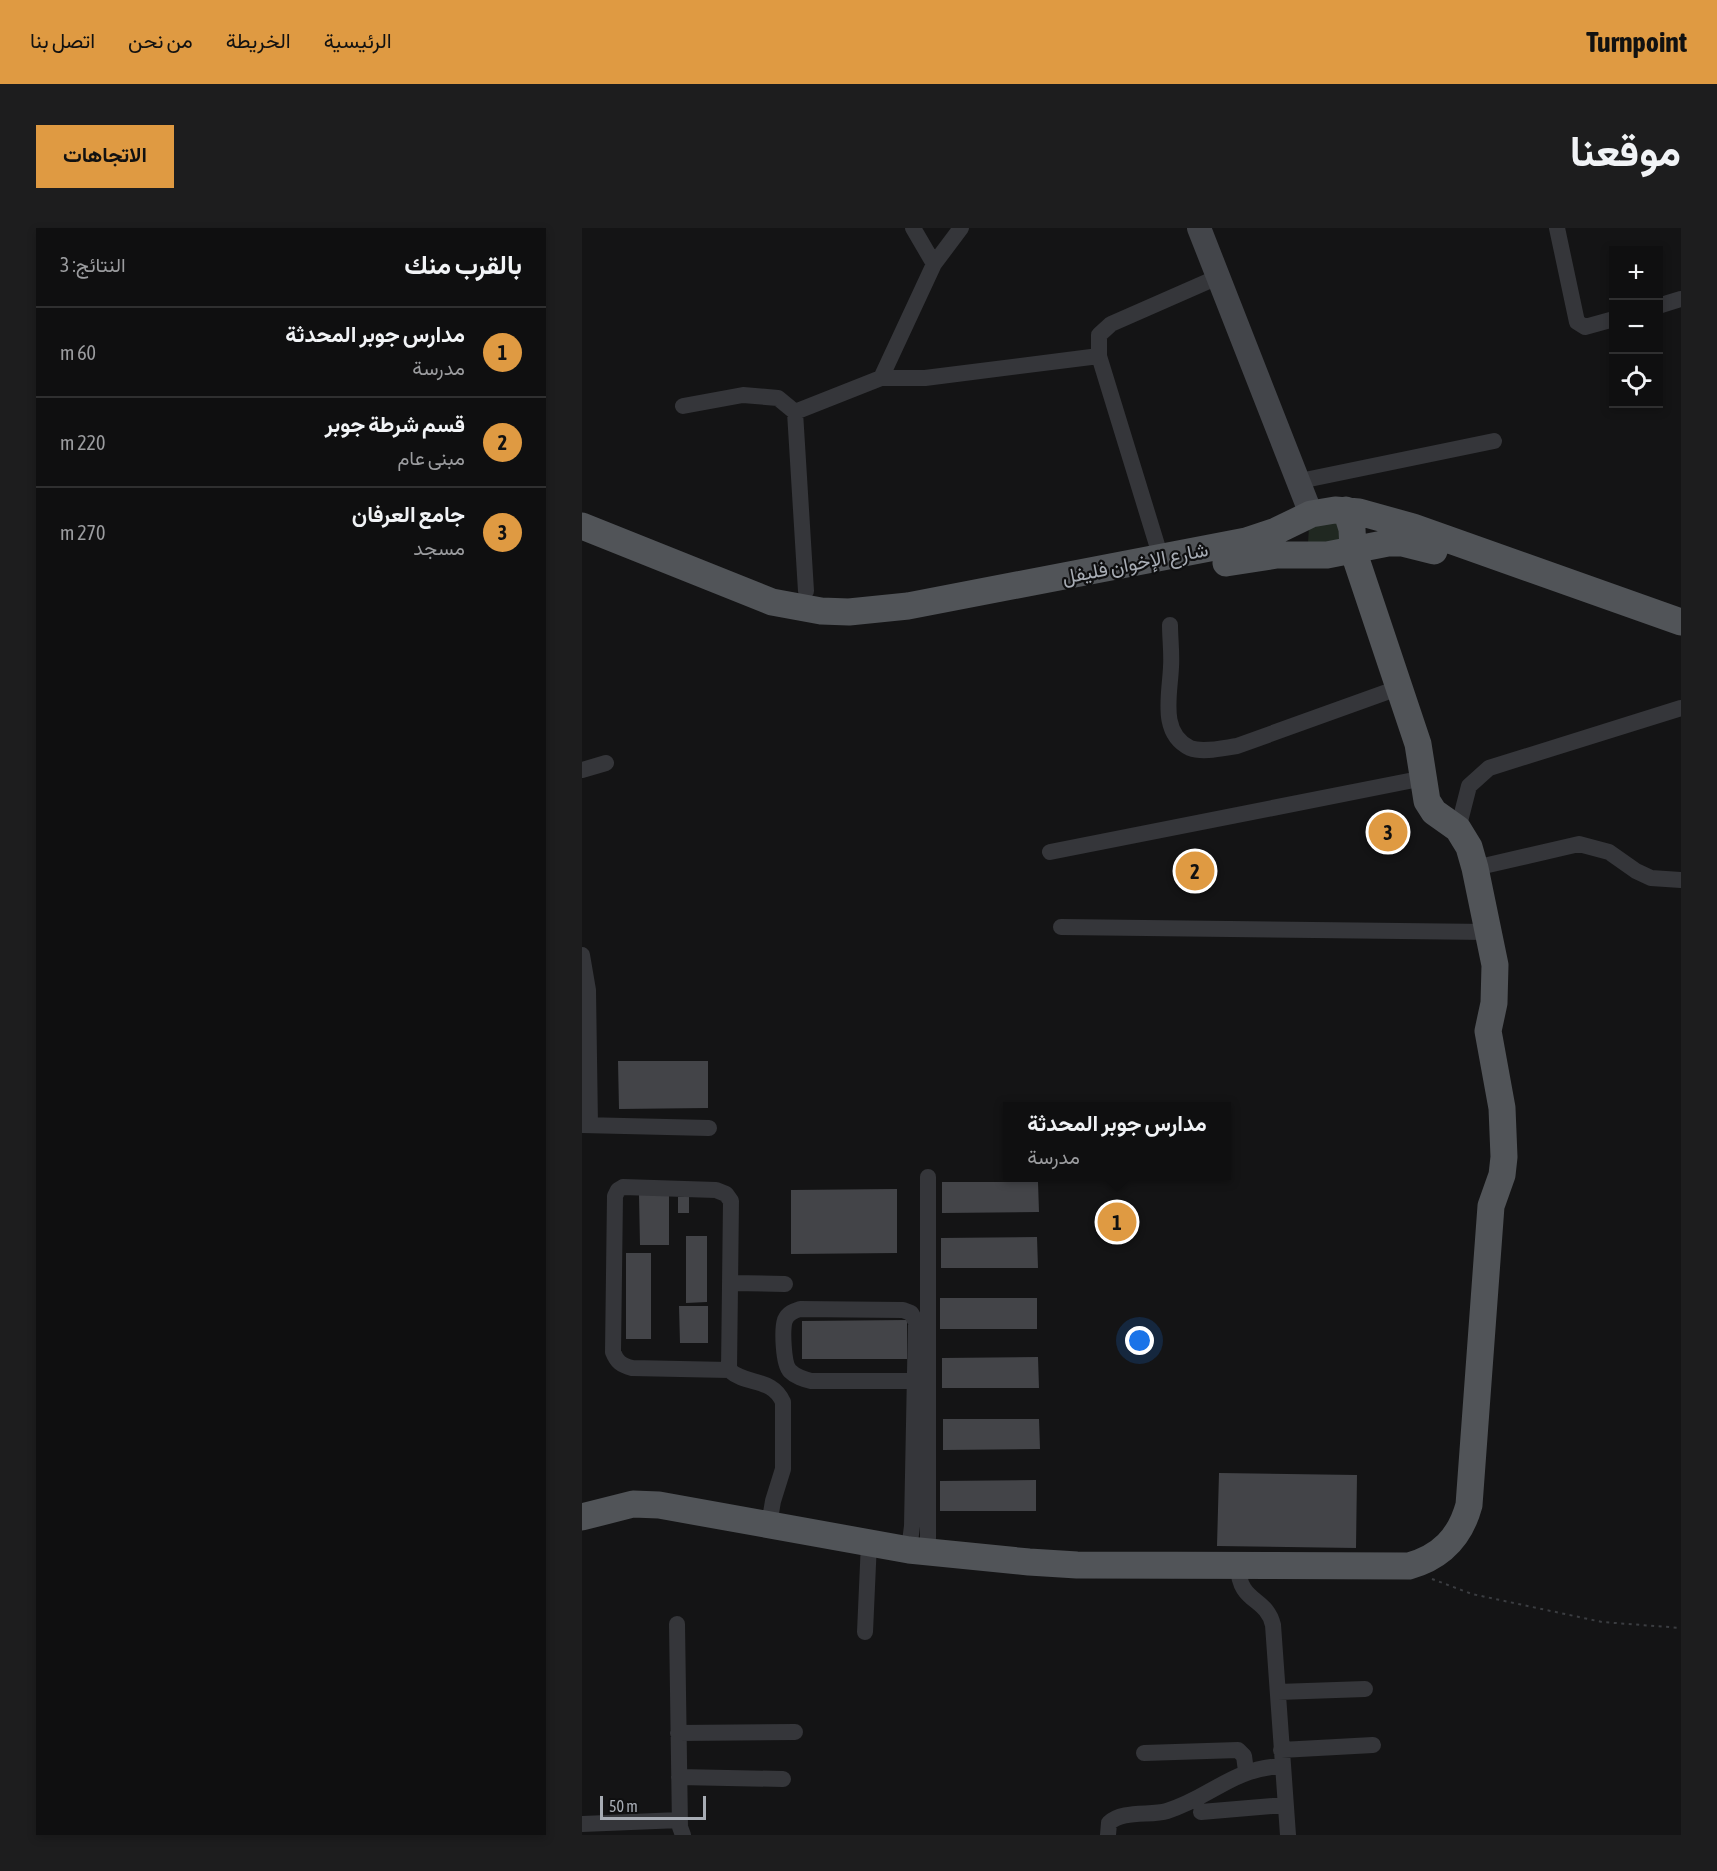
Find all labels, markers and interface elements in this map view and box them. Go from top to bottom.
text: Turnpoint [1586,26,1687,58]
text: اتصل بنا [30,28,95,52]
text: من نحن [128,28,193,52]
text: الخريطة [226,28,291,52]
text: الرئيسية [324,28,392,52]
button: الاتجاهات [36,125,174,188]
text: موقعنا [1570,127,1681,175]
map controls [1609,246,1663,408]
button: + [1609,246,1663,300]
text: بالقرب منك [404,250,522,280]
text: النتائج: 3 [60,253,126,276]
button: − [1609,300,1663,354]
text: مدارس جوبر المحدثة [285,321,465,347]
text: 60 m [60,341,96,364]
text: 1 [498,341,507,364]
button: locate [1609,354,1663,408]
text: مدرسة [412,356,465,379]
text: قسم شرطة جوبر [325,411,465,437]
text: 220 m [60,431,105,454]
text: 2 [498,431,507,454]
text: مبنى عام [397,446,465,469]
text: جامع العرفان [352,501,465,527]
text: 270 m [60,521,105,544]
text: 3 [498,521,507,544]
text: مسجد [413,536,465,559]
street label: شارع الإخوان فليفل [1060,537,1210,591]
pin: 3 [1368,810,1408,854]
pin: 2 [1176,848,1214,894]
popup [1003,1102,1231,1180]
text: مدارس جوبر المحدثة [1027,1110,1207,1136]
text: مدرسة [1027,1145,1080,1168]
pin: 1 [1098,1200,1136,1244]
your location [1125,1326,1154,1355]
scale bar [600,1793,706,1820]
text: 50 m [609,1797,638,1815]

